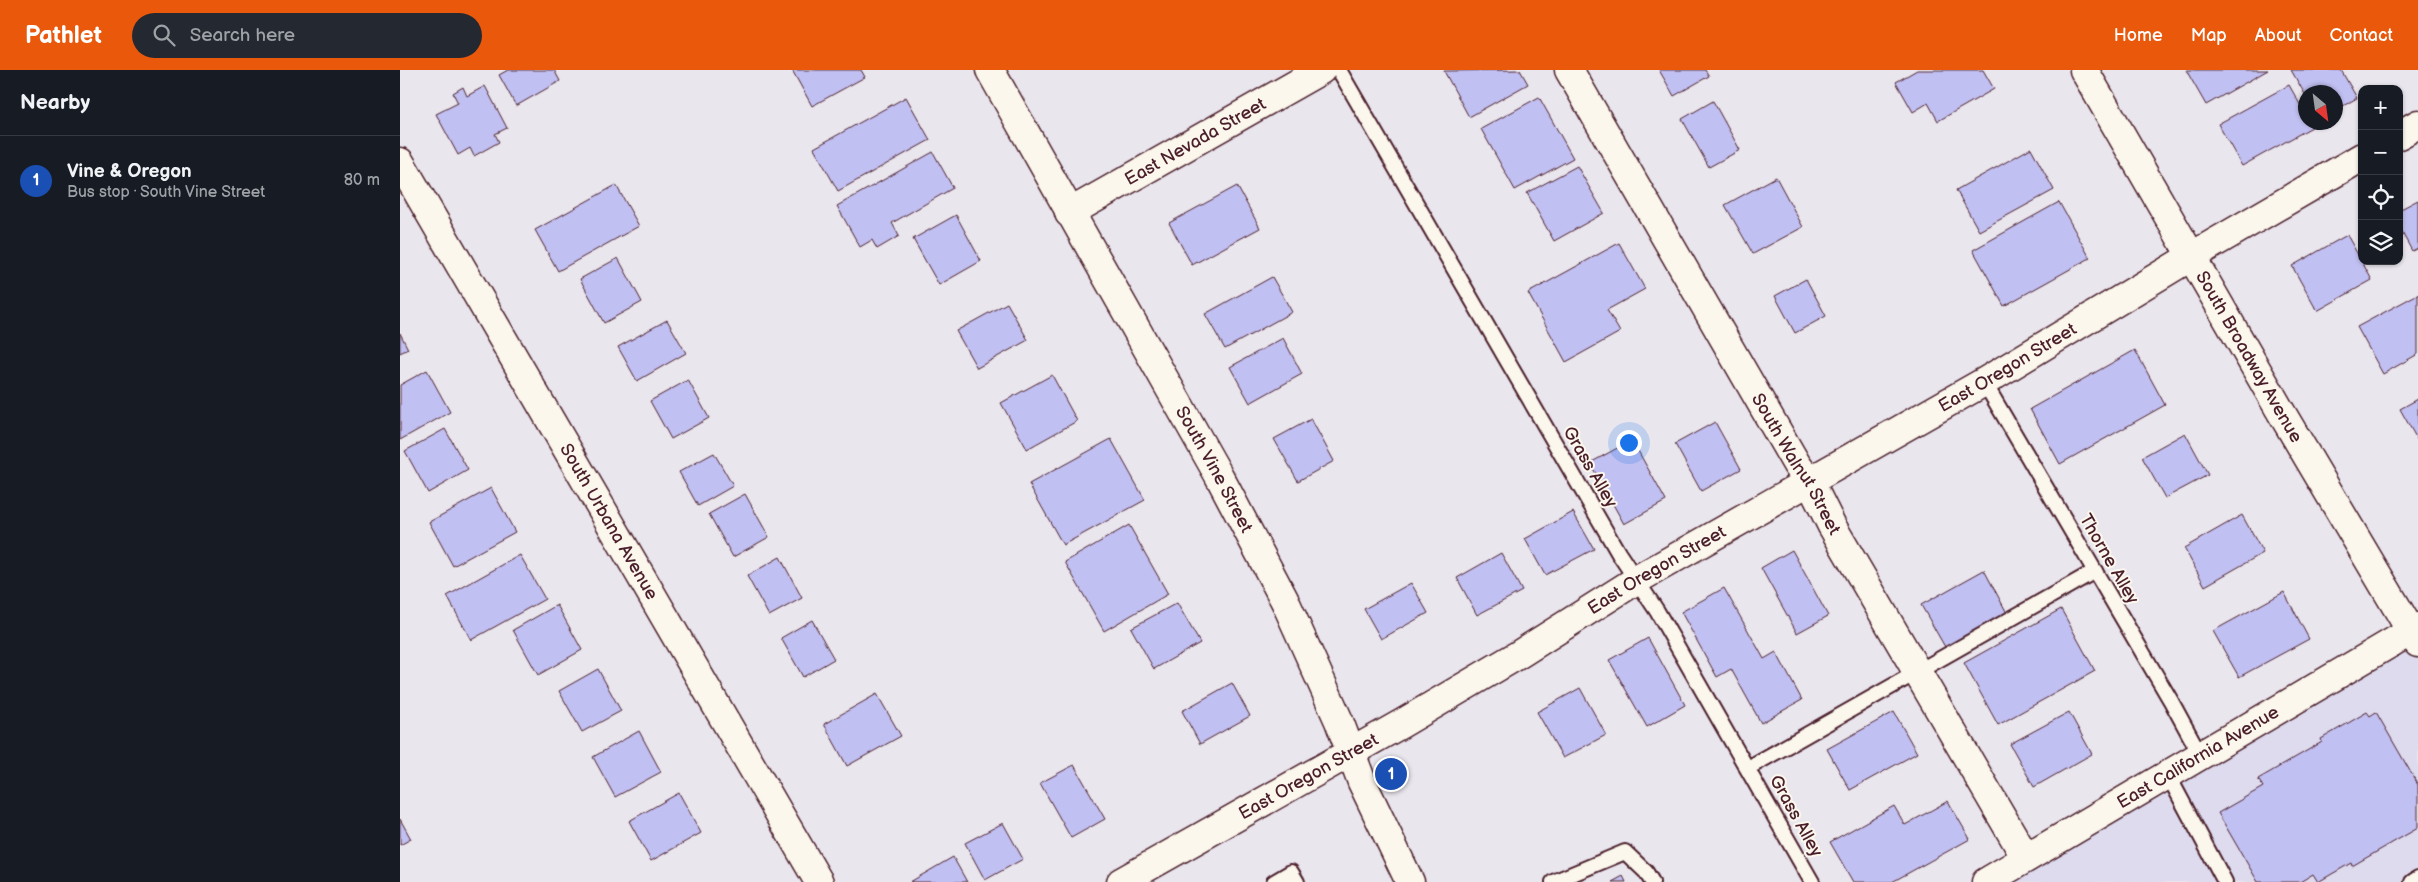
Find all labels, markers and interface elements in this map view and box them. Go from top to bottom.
search box [132,13,482,58]
text: Pathlet [25,21,102,50]
icon: search [150,21,178,49]
text: Search here [190,24,295,47]
text: Home [2114,25,2163,46]
text: Map [2191,25,2227,46]
text: About [2255,25,2302,46]
text: Contact [2330,25,2393,46]
north arrow [2298,85,2343,130]
map controls [2358,85,2403,265]
button: + [2358,85,2403,130]
text: Nearby [20,90,90,115]
street label: East Nevada Street [1121,93,1270,190]
button: − [2358,130,2403,175]
text: Vine & Oregon [67,160,192,183]
text: 1 [33,171,39,190]
text: 80 m [344,171,380,190]
button: locate [2358,175,2403,220]
text: Bus stop · South Vine Street [67,183,265,202]
button: layers [2358,220,2403,265]
street label: South Broadway Avenue [2192,267,2307,446]
street label: East Oregon Street [1935,318,2080,416]
street label: South Walnut Street [1747,390,1845,539]
street label: South Vine Street [1171,402,1258,536]
street label: Grass Alley [1558,423,1622,512]
your location [1616,430,1642,456]
street label: South Urbana Avenue [556,440,663,604]
street label: Thorne Alley [2075,510,2144,608]
street label: East Oregon Street [1584,521,1730,619]
street label: East California Avenue [2113,701,2283,813]
street label: East Oregon Street [1235,728,1382,824]
pin: 1 [1375,755,1407,793]
street label: Grass Alley [1765,772,1827,861]

